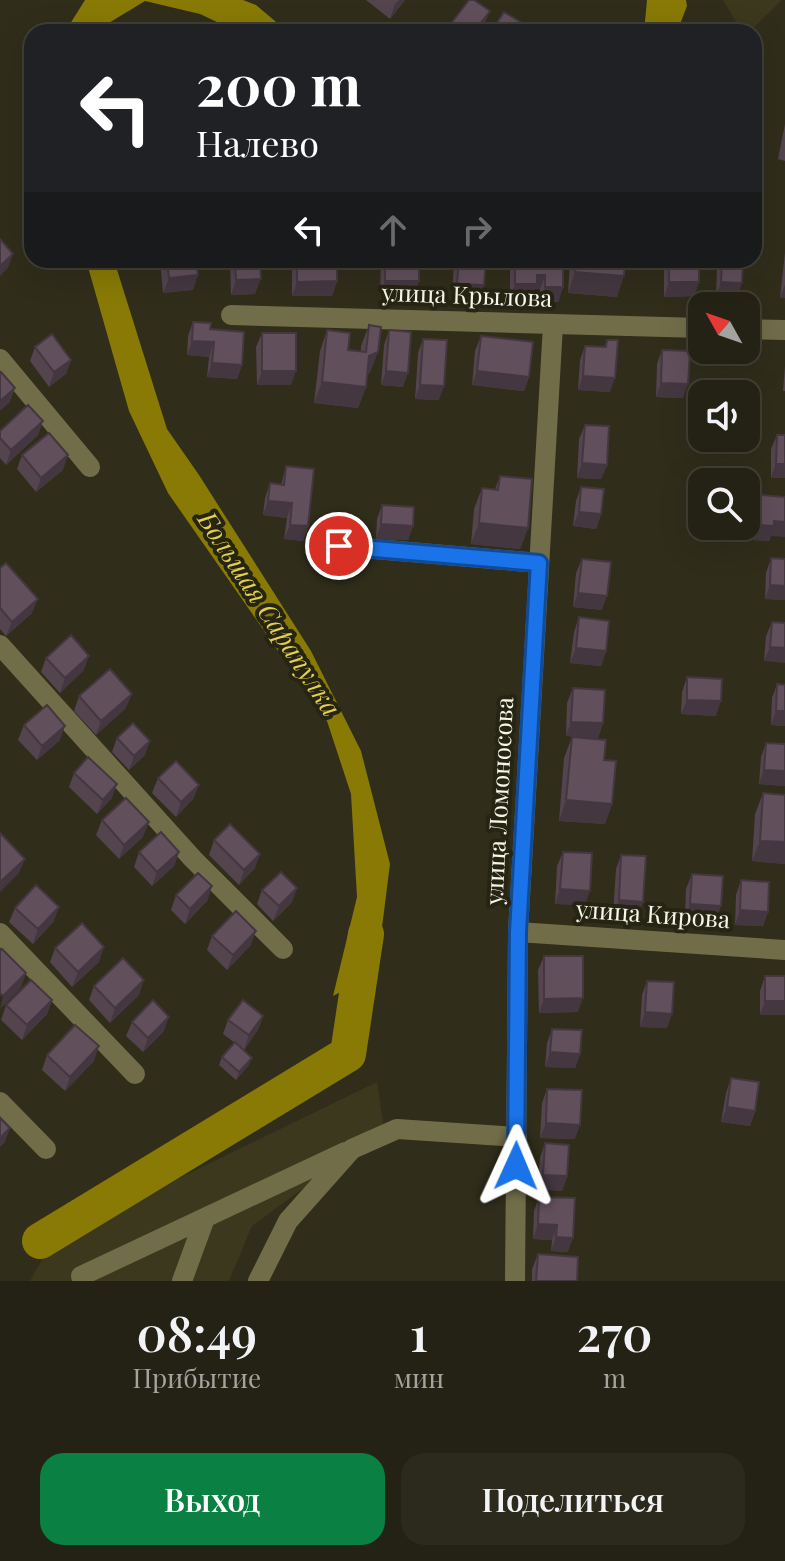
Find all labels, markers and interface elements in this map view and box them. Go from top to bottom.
text: 200 m [196,46,361,121]
icon: left [64,56,168,160]
text: Налево [196,118,319,166]
icon: left [287,208,331,252]
icon: ahead [371,208,415,252]
icon: right [455,208,499,252]
street label: улица Крылова [380,275,553,313]
north arrow [688,292,760,364]
map controls [688,292,760,540]
button: sound [688,380,760,452]
button: search [688,468,760,540]
water label: Большая Сарапулка [190,503,350,722]
pin [305,512,373,580]
icon: arrive [317,524,361,568]
street label: улица Ломоносова [477,696,519,907]
street label: улица Кирова [574,892,731,934]
position arrow [474,1124,558,1208]
text: 08:49 [137,1300,257,1364]
text: 1 [410,1300,428,1364]
text: 270 [577,1300,652,1364]
text: Прибытие [132,1360,261,1395]
text: мин [394,1360,444,1395]
text: m [603,1360,626,1395]
button: Выход [40,1453,385,1545]
button: Поделиться [401,1453,745,1545]

